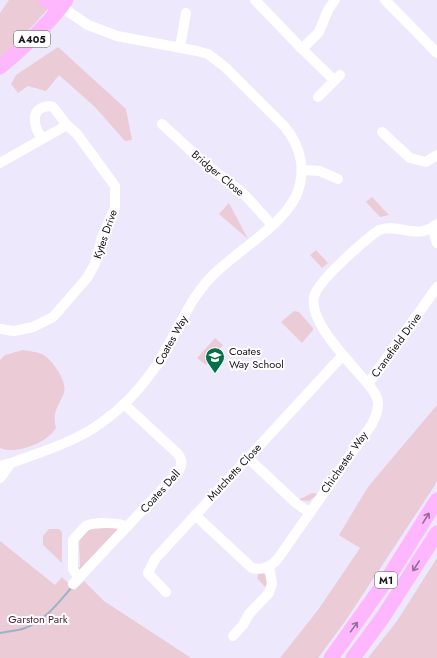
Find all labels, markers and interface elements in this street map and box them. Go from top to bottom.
road number: A405 [14,31,50,47]
street label: Bridger Close [188,146,248,200]
street label: Kytes Drive [89,207,121,261]
street label: Cranefield Drive [367,309,425,381]
street label: Coates Way [151,312,191,368]
place label: Coates Way School [229,343,284,372]
school or university icon: Coates Way School [204,346,226,374]
street label: Chichester Way [317,428,371,496]
street label: Mutchetts Close [203,440,265,504]
street label: Coates Dell [136,466,184,516]
one-way arrow [422,513,430,524]
one-way arrow [412,560,420,572]
road number: M1 [375,572,397,588]
park label: Garston Park [8,611,68,627]
one-way arrow [350,621,359,632]

